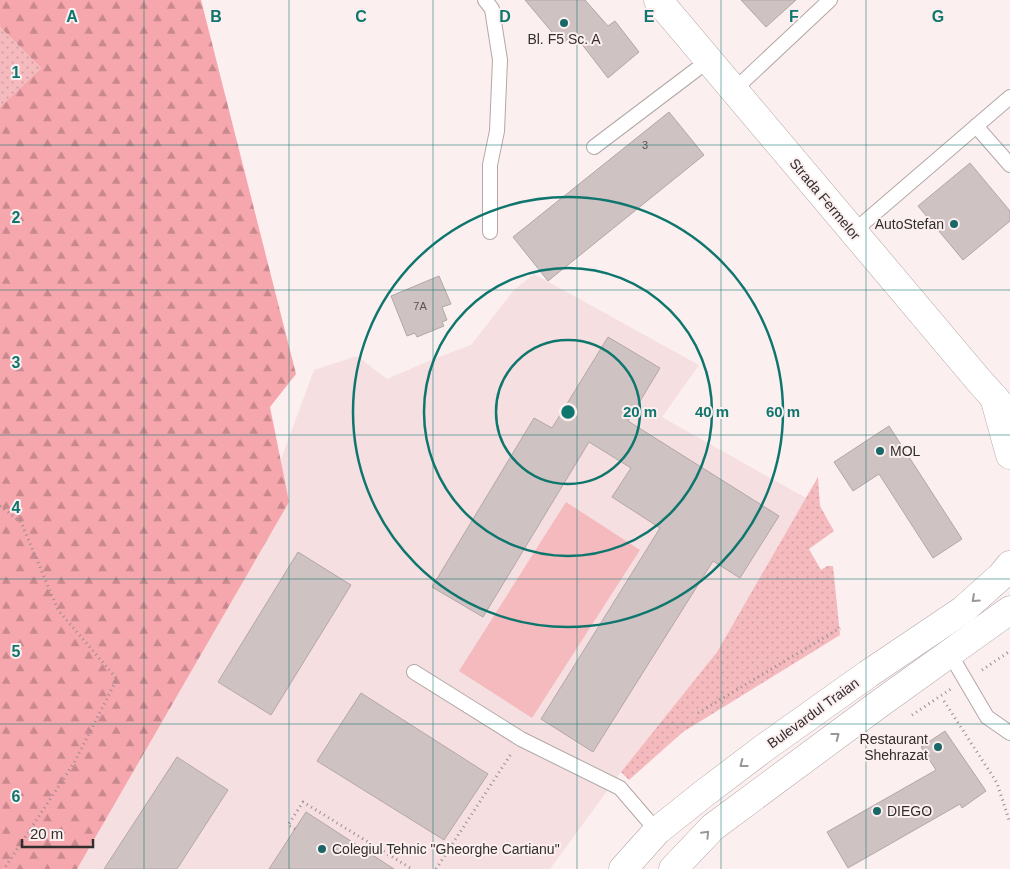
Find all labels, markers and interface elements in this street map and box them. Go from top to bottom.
text: A [66,8,78,25]
text: B [210,8,222,25]
text: C [355,8,367,25]
text: D [499,8,511,25]
text: E [644,8,655,25]
text: F [789,8,799,25]
text: G [932,8,944,25]
marker: Bl. F5 Sc. A [558,17,570,29]
place label: Bl. F5 Sc. A [527,31,601,47]
text: 1 [12,64,21,81]
house number: 3 [642,139,648,151]
street label: Strada Fermelor [786,155,864,243]
text: 2 [12,209,21,226]
place label: AutoStefan [875,216,944,232]
marker: AutoStefan [948,218,960,230]
house number: 7A [413,300,427,312]
text: 3 [12,354,21,371]
centre of rings [559,403,577,421]
text: 20 m [623,403,657,420]
text: 40 m [695,403,729,420]
text: 60 m [766,403,800,420]
place label: MOL [890,443,921,459]
marker: MOL [874,445,886,457]
text: 4 [12,499,21,516]
one-way arrow [972,593,981,602]
text: 5 [12,643,21,660]
street label: Bulevardul Traian [764,675,862,751]
place label: Restaurant Shehrazat [860,731,928,763]
one-way arrow [830,733,840,742]
marker: Restaurant Shehrazat [932,741,944,753]
one-way arrow [739,758,749,767]
text: 6 [12,788,21,805]
place label: DIEGO [887,803,932,819]
marker: DIEGO [871,805,883,817]
scale bar [22,816,94,848]
text: 20 m [30,825,63,842]
one-way arrow [701,831,710,840]
place label: Colegiul Tehnic "Gheorghe Cartianu" [332,841,560,857]
marker: Colegiul Tehnic "Gheorghe Cartianu" [316,843,328,855]

